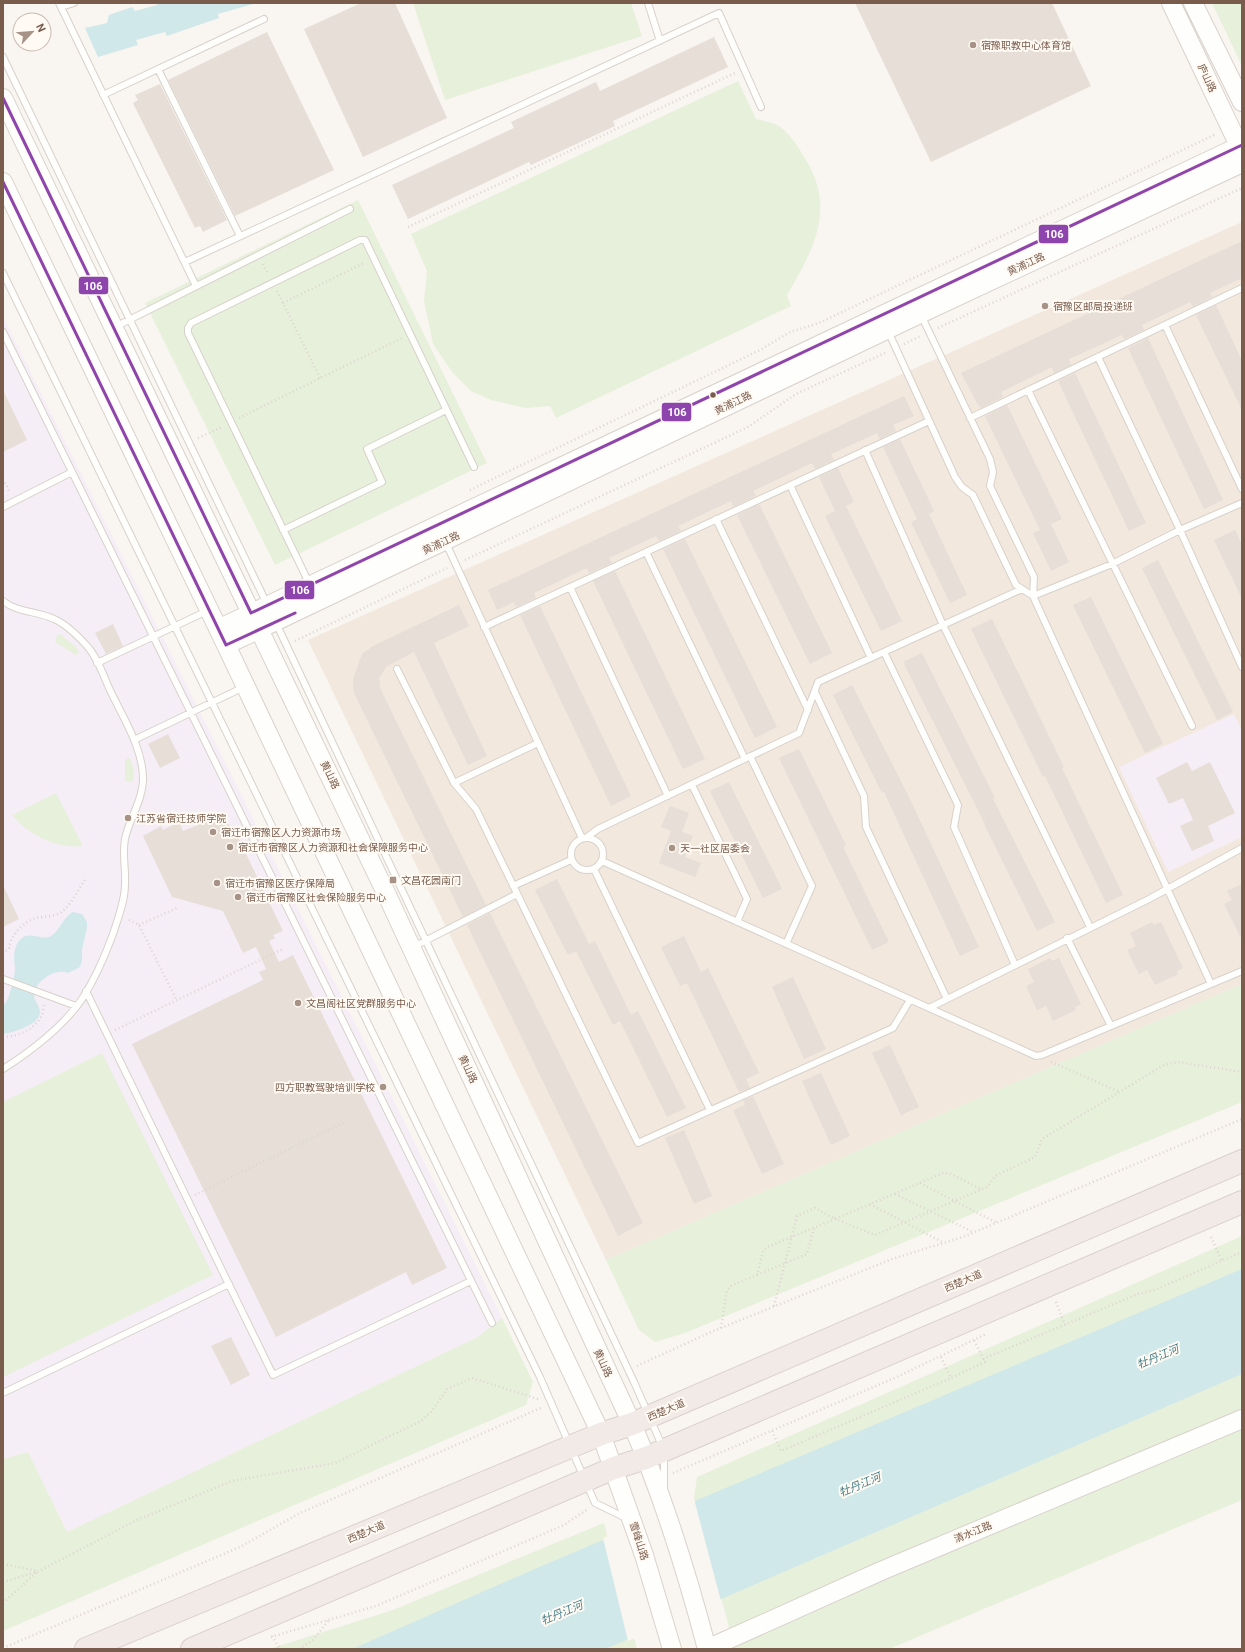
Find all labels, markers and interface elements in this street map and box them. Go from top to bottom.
north arrow [12,12,52,52]
text: N [33,21,48,34]
marker: 宿豫职教中心体育馆 [968,40,978,50]
place label: 宿豫职教中心体育馆 [981,40,1071,51]
street label: 庐山路 [1196,62,1218,94]
line badge: 106 [1038,224,1069,244]
text: 106 [1045,228,1063,241]
street label: 黄浦江路 [1006,251,1046,277]
line badge: 106 [78,276,109,295]
text: 106 [84,280,102,293]
marker: 宿豫区邮局投递班 [1040,301,1050,311]
place label: 宿豫区邮局投递班 [1053,301,1133,312]
street label: 黄浦江路 [713,389,753,417]
unlabelled marker [708,390,718,400]
line badge: 106 [661,402,692,422]
text: 106 [668,406,686,419]
street label: 黄浦江路 [421,530,461,556]
line badge: 106 [284,580,315,600]
text: 106 [291,584,309,597]
street label: 黄山路 [318,759,342,791]
marker: 江苏省宿迁技师学院 [123,813,133,823]
place label: 江苏省宿迁技师学院 [136,813,226,824]
marker: 宿迁市宿豫区人力资源市场 [208,827,218,837]
place label: 宿迁市宿豫区人力资源市场 [221,827,341,838]
marker: 宿迁市宿豫区人力资源和社会保障服务中心 [225,842,235,852]
place label: 宿迁市宿豫区人力资源和社会保障服务中心 [238,842,428,853]
marker: 天一社区居委会 [667,843,677,853]
place label: 天一社区居委会 [680,843,750,854]
marker: 文昌花园南门 [388,875,398,885]
place label: 文昌花园南门 [401,875,461,886]
marker: 宿迁市宿豫区医疗保障局 [212,878,222,888]
place label: 宿迁市宿豫区医疗保障局 [225,878,335,889]
marker: 宿迁市宿豫区社会保险服务中心 [233,892,243,902]
place label: 宿迁市宿豫区社会保险服务中心 [246,892,386,903]
marker: 文昌阁社区党群服务中心 [293,998,303,1008]
place label: 文昌阁社区党群服务中心 [306,998,416,1009]
street label: 黄山路 [457,1053,479,1085]
place label: 四方职教驾驶培训学校 [275,1082,375,1093]
marker: 四方职教驾驶培训学校 [378,1082,388,1092]
street label: 西楚大道 [942,1268,984,1294]
water label: 牡丹江河 [1135,1342,1183,1372]
street label: 黄山路 [592,1347,614,1379]
street label: 西楚大道 [645,1397,687,1423]
water label: 牡丹江河 [837,1470,885,1500]
street label: 西楚大道 [345,1519,387,1545]
street label: 清水江路 [952,1519,994,1545]
street label: 雪峰山路 [628,1520,650,1562]
water label: 牡丹江河 [539,1598,587,1628]

